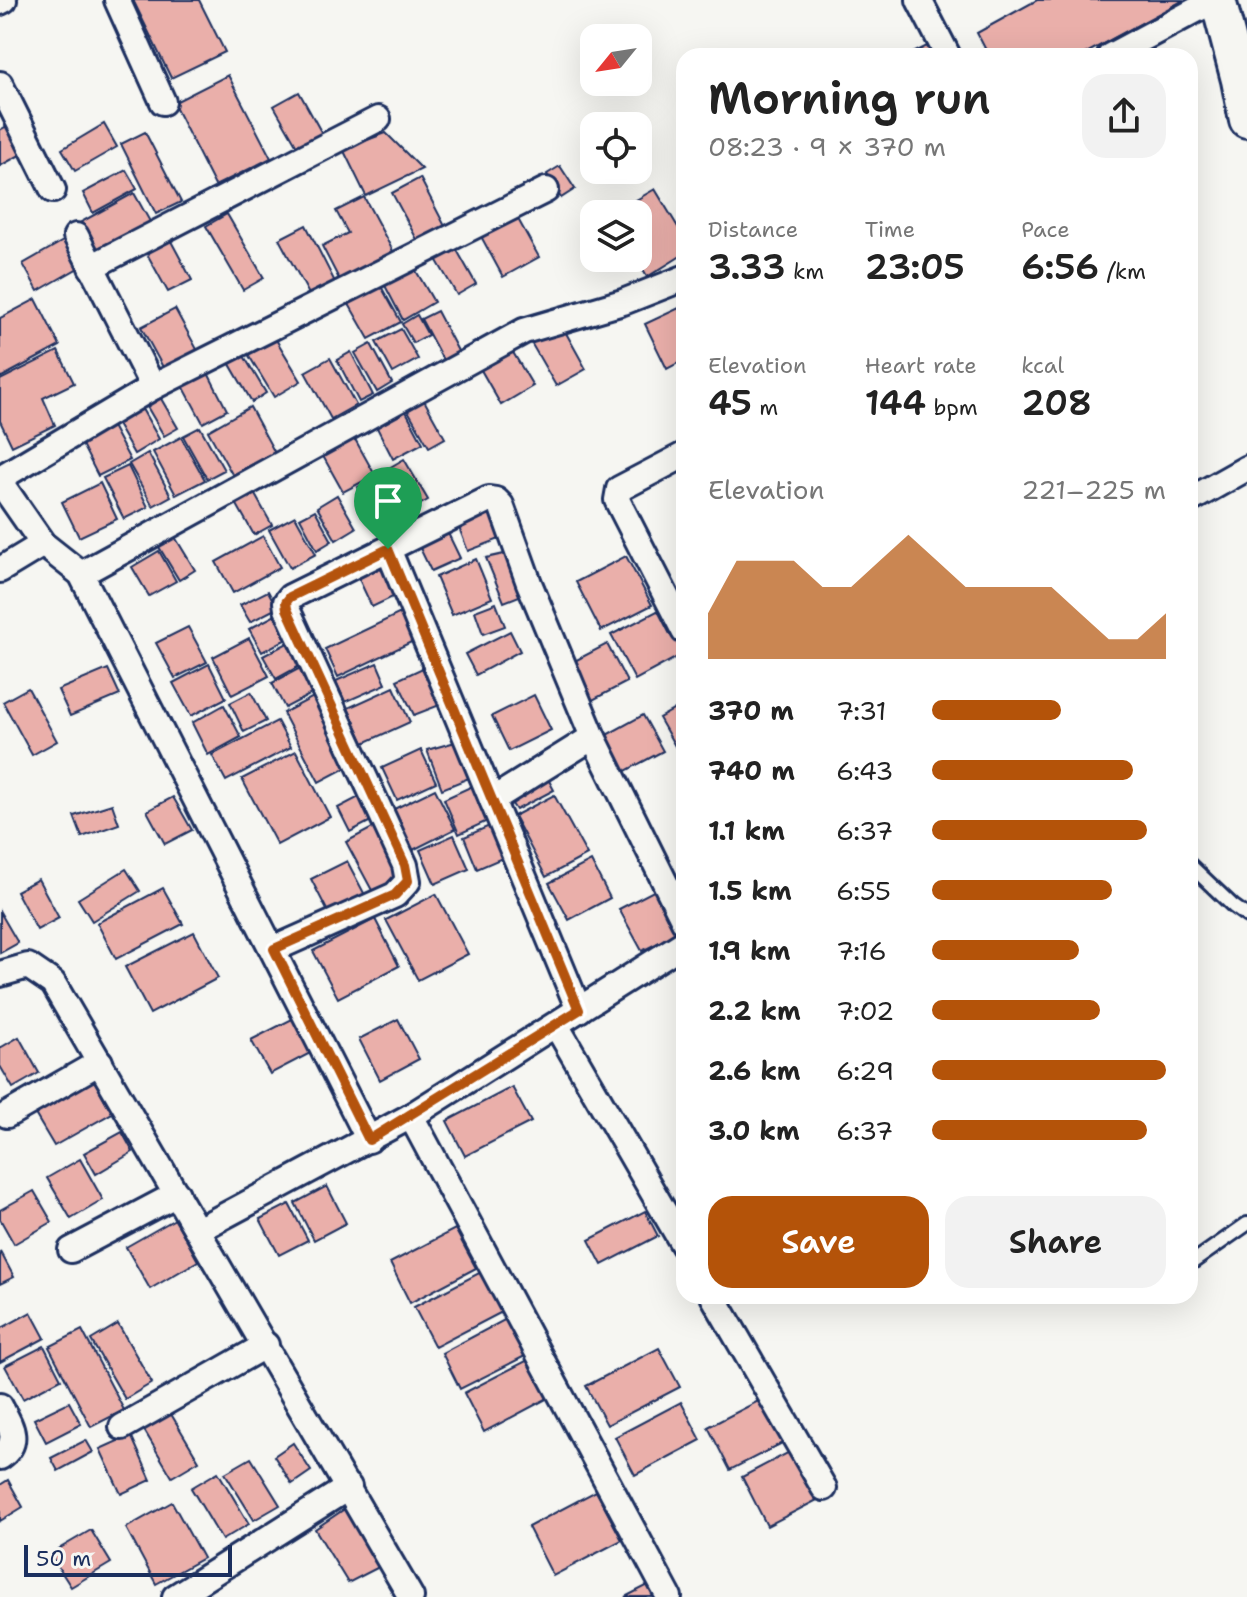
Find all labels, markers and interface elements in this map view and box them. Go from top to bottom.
north arrow [580,24,652,96]
map controls [580,24,652,272]
text: Morning run [708,69,991,128]
button: share [1082,74,1166,158]
button: locate [580,112,652,184]
text: 08:23 · 9 × 370 m [708,129,946,164]
button: layers [580,200,652,272]
text: Distance [708,215,798,244]
text: Time [865,215,915,244]
text: Pace [1021,215,1070,244]
text: 3.33 [708,244,785,290]
text: 23:05 [865,244,965,290]
text: 6:56 [1021,244,1099,290]
text: km [785,257,824,286]
text: /km [1099,257,1146,286]
text: Elevation [708,351,806,380]
text: Heart rate [865,351,977,380]
text: kcal [1021,351,1064,380]
text: 45 [708,380,752,426]
text: 144 [865,380,926,426]
text: 208 [1021,380,1092,426]
text: m [752,393,778,422]
text: bpm [926,393,978,422]
pin [354,467,422,549]
text: Elevation [708,472,824,507]
text: 221–225 m [1021,472,1166,507]
icon: arrive [366,479,410,523]
text: 370 m [708,693,794,728]
text: 7:31 [836,693,887,728]
text: 740 m [708,753,795,788]
text: 6:43 [836,753,894,788]
text: 1.1 km [708,813,785,848]
text: 6:37 [836,813,893,848]
text: 1.5 km [708,873,792,908]
text: 6:55 [836,873,891,908]
text: 1.9 km [708,933,790,968]
text: 7:16 [836,933,887,968]
text: 2.2 km [708,993,801,1028]
text: 7:02 [836,993,894,1028]
text: 2.6 km [708,1053,801,1088]
text: 6:29 [836,1053,894,1088]
text: 3.0 km [708,1113,800,1148]
text: 6:37 [836,1113,893,1148]
button: Save [708,1196,929,1288]
button: Share [945,1196,1166,1288]
scale bar [24,1541,232,1577]
text: 50 m [36,1544,91,1573]

